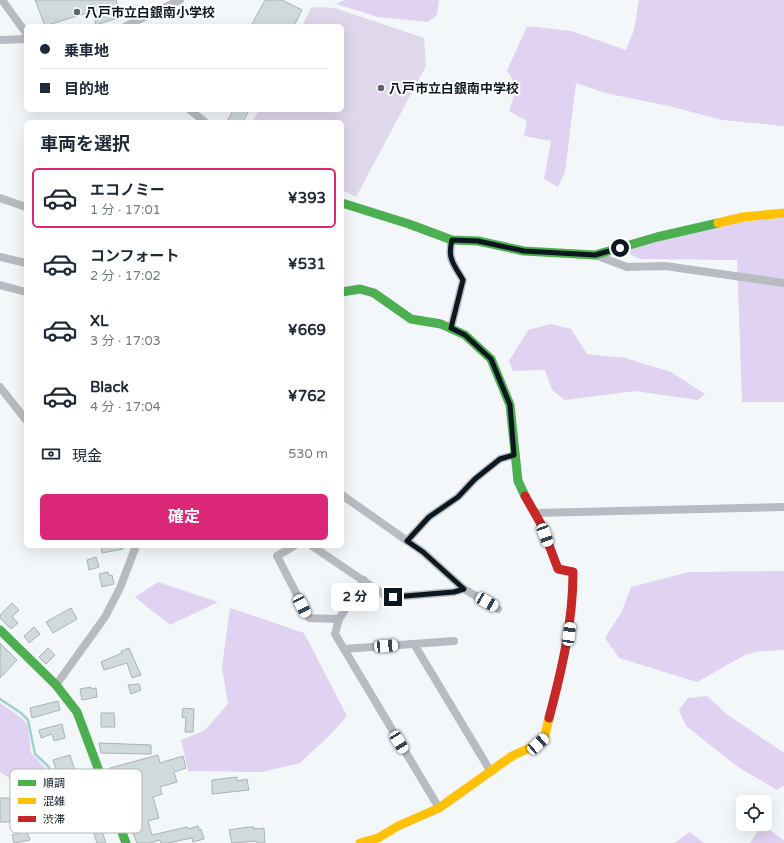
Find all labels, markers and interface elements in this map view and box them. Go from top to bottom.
place label: 八戸市立白銀南小学校 [85,5,215,21]
marker: 八戸市立白銀南小学校 [72,7,82,17]
text: 乗車地 [64,42,109,60]
text: 目的地 [64,80,109,98]
place label: 八戸市立白銀南中学校 [389,81,519,97]
marker: 八戸市立白銀南中学校 [376,83,386,93]
text: 車両を選択 [40,133,130,155]
icon: car [42,180,78,216]
text: エコノミー [90,181,165,199]
text: ¥393 [288,189,326,207]
text: 1 分 · 17:01 [90,202,161,218]
route start [611,239,629,257]
icon: car [42,246,78,282]
text: コンフォート [90,247,180,265]
text: ¥531 [288,255,326,273]
text: 2 分 · 17:02 [90,268,161,284]
icon: car [42,312,78,348]
text: XL [90,312,109,330]
text: ¥669 [288,321,326,339]
text: 3 分 · 17:03 [90,333,161,349]
icon: car [42,378,78,414]
text: Black [90,378,129,396]
text: ¥762 [288,387,326,405]
text: 4 分 · 17:04 [90,399,161,415]
icon: cash [40,443,62,465]
text: 530 m [288,446,328,462]
text: 現金 [72,447,102,465]
button: 確定 [40,494,328,540]
car [535,522,555,548]
callout: 2 分 [331,583,379,611]
route end [384,588,402,606]
text: 2 分 [343,589,367,605]
car [474,591,500,613]
car [291,593,313,619]
car [561,621,577,647]
car [374,639,398,653]
car [388,729,410,755]
car [525,732,551,756]
legend [10,769,142,833]
text: 順調 [43,777,65,790]
text: 混雑 [43,795,65,808]
map controls [736,795,772,831]
button: locate [736,795,772,831]
text: 渋滞 [43,813,65,826]

